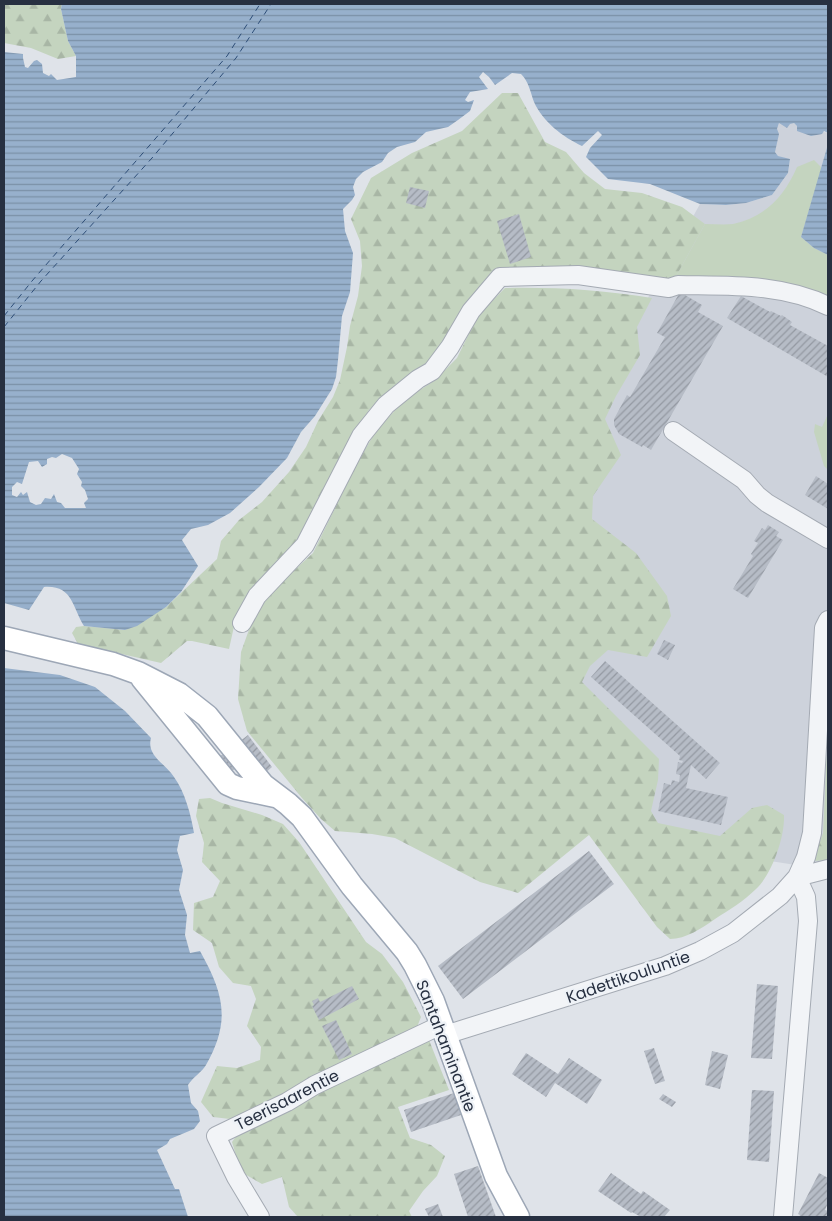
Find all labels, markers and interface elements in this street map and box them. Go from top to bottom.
street label: Kadettikouluntie [563,945,693,1009]
street label: Santahaminantie [410,977,482,1115]
street label: Teerisaarentie [231,1064,343,1136]

